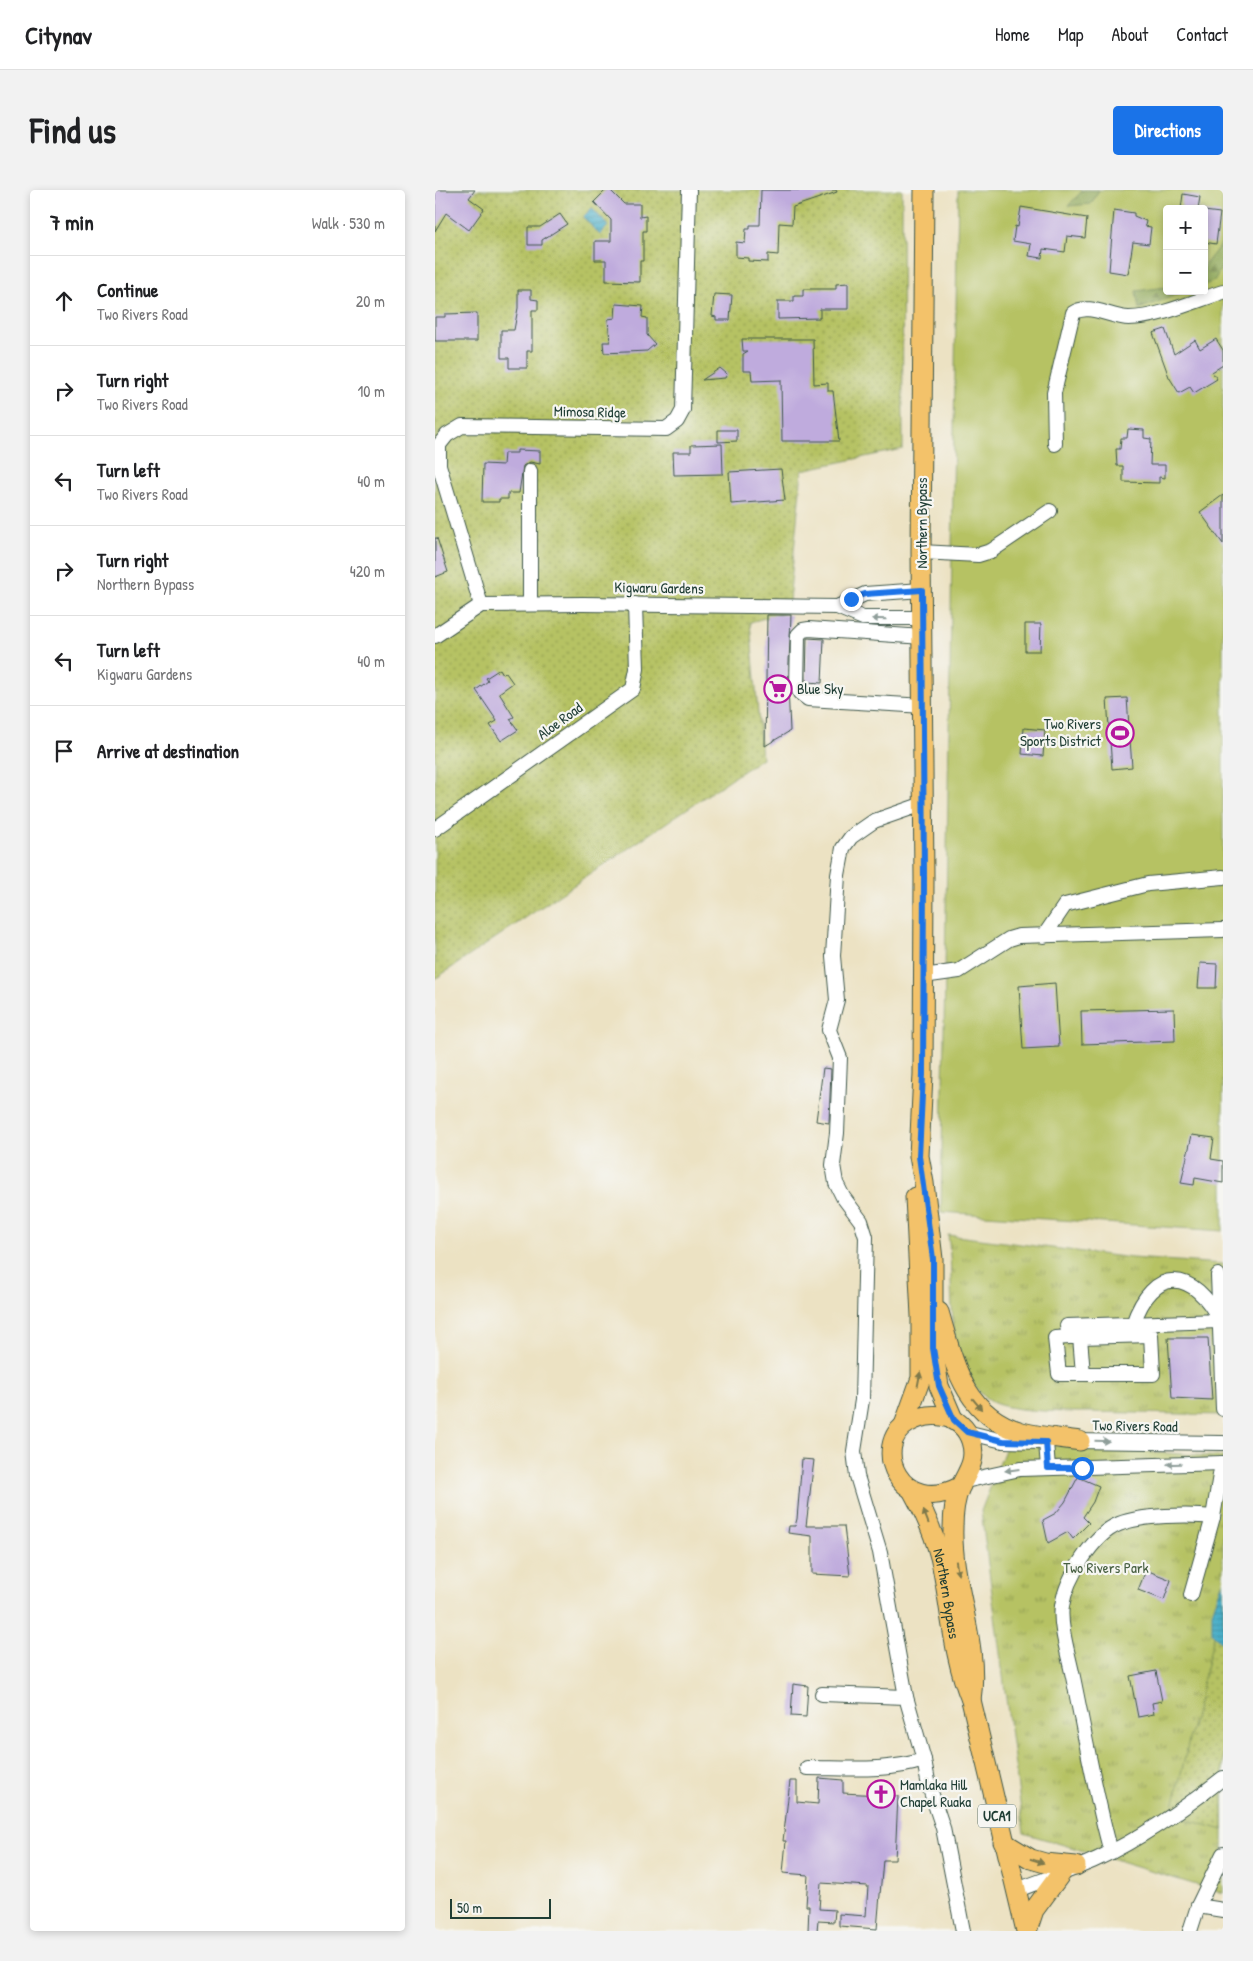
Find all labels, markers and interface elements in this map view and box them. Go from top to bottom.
text: Citynav [25,19,92,51]
text: Home [995,22,1030,47]
text: Map [1058,22,1083,47]
text: About [1111,22,1148,47]
text: Contact [1176,22,1228,47]
button: Directions [1113,106,1223,155]
text: Find us [30,107,116,154]
map controls [1163,205,1208,295]
button: + [1163,205,1208,250]
text: 7 min [50,208,94,237]
text: Walk · 530 m [312,212,385,234]
button: − [1163,250,1208,295]
text: Continue [97,277,158,303]
icon: ahead [50,287,78,315]
text: 20 m [356,290,385,312]
text: Two Rivers Road [97,303,188,325]
text: Turn right [97,367,168,393]
icon: right [50,377,78,405]
text: 10 m [357,380,385,402]
text: Two Rivers Road [97,393,188,415]
street label: Mimosa Ridge [554,400,626,423]
text: Turn left [97,457,160,483]
icon: left [50,467,78,495]
text: 40 m [357,470,385,492]
street label: Northern Bypass [911,477,932,569]
text: Two Rivers Road [97,483,188,505]
text: Turn right [97,547,168,573]
icon: right [50,557,78,585]
text: 420 m [350,560,385,582]
text: Northern Bypass [97,573,194,595]
street label: Kigwaru Gardens [614,576,704,599]
route end [840,588,863,611]
one-way arrow [870,615,886,623]
text: Turn left [97,637,160,663]
icon: left [50,647,78,675]
text: 40 m [357,650,385,672]
text: Kigwaru Gardens [97,663,192,685]
supermarket icon: Blue Sky [763,674,793,704]
place label: Blue Sky [797,678,843,699]
street label: Aloe Road [533,697,587,744]
place label: Two Rivers Sports District [1020,713,1102,751]
sports icon: Two Rivers Sports District [1105,718,1135,748]
icon: arrive [50,737,78,765]
text: Arrive at destination [97,738,239,764]
one-way arrow [915,1372,923,1387]
one-way arrow [972,1397,983,1410]
street label: Two Rivers Road [1092,1414,1178,1437]
one-way arrow [1094,1438,1110,1446]
route start [1071,1457,1094,1480]
one-way arrow [1166,1461,1182,1469]
one-way arrow [1004,1466,1020,1474]
one-way arrow [922,1510,929,1525]
street label: Northern Bypass [928,1546,965,1640]
park label: Two Rivers Park [1063,1557,1149,1578]
one-way arrow [954,1561,962,1577]
place label: Mamlaka Hill Chapel Ruaka [900,1774,971,1812]
church icon: Mamlaka Hill Chapel Ruaka [866,1779,896,1809]
road number: UCA1 [978,1804,1016,1828]
one-way arrow [1030,1857,1045,1865]
scale bar [450,1896,551,1919]
text: 50 m [457,1898,482,1917]

